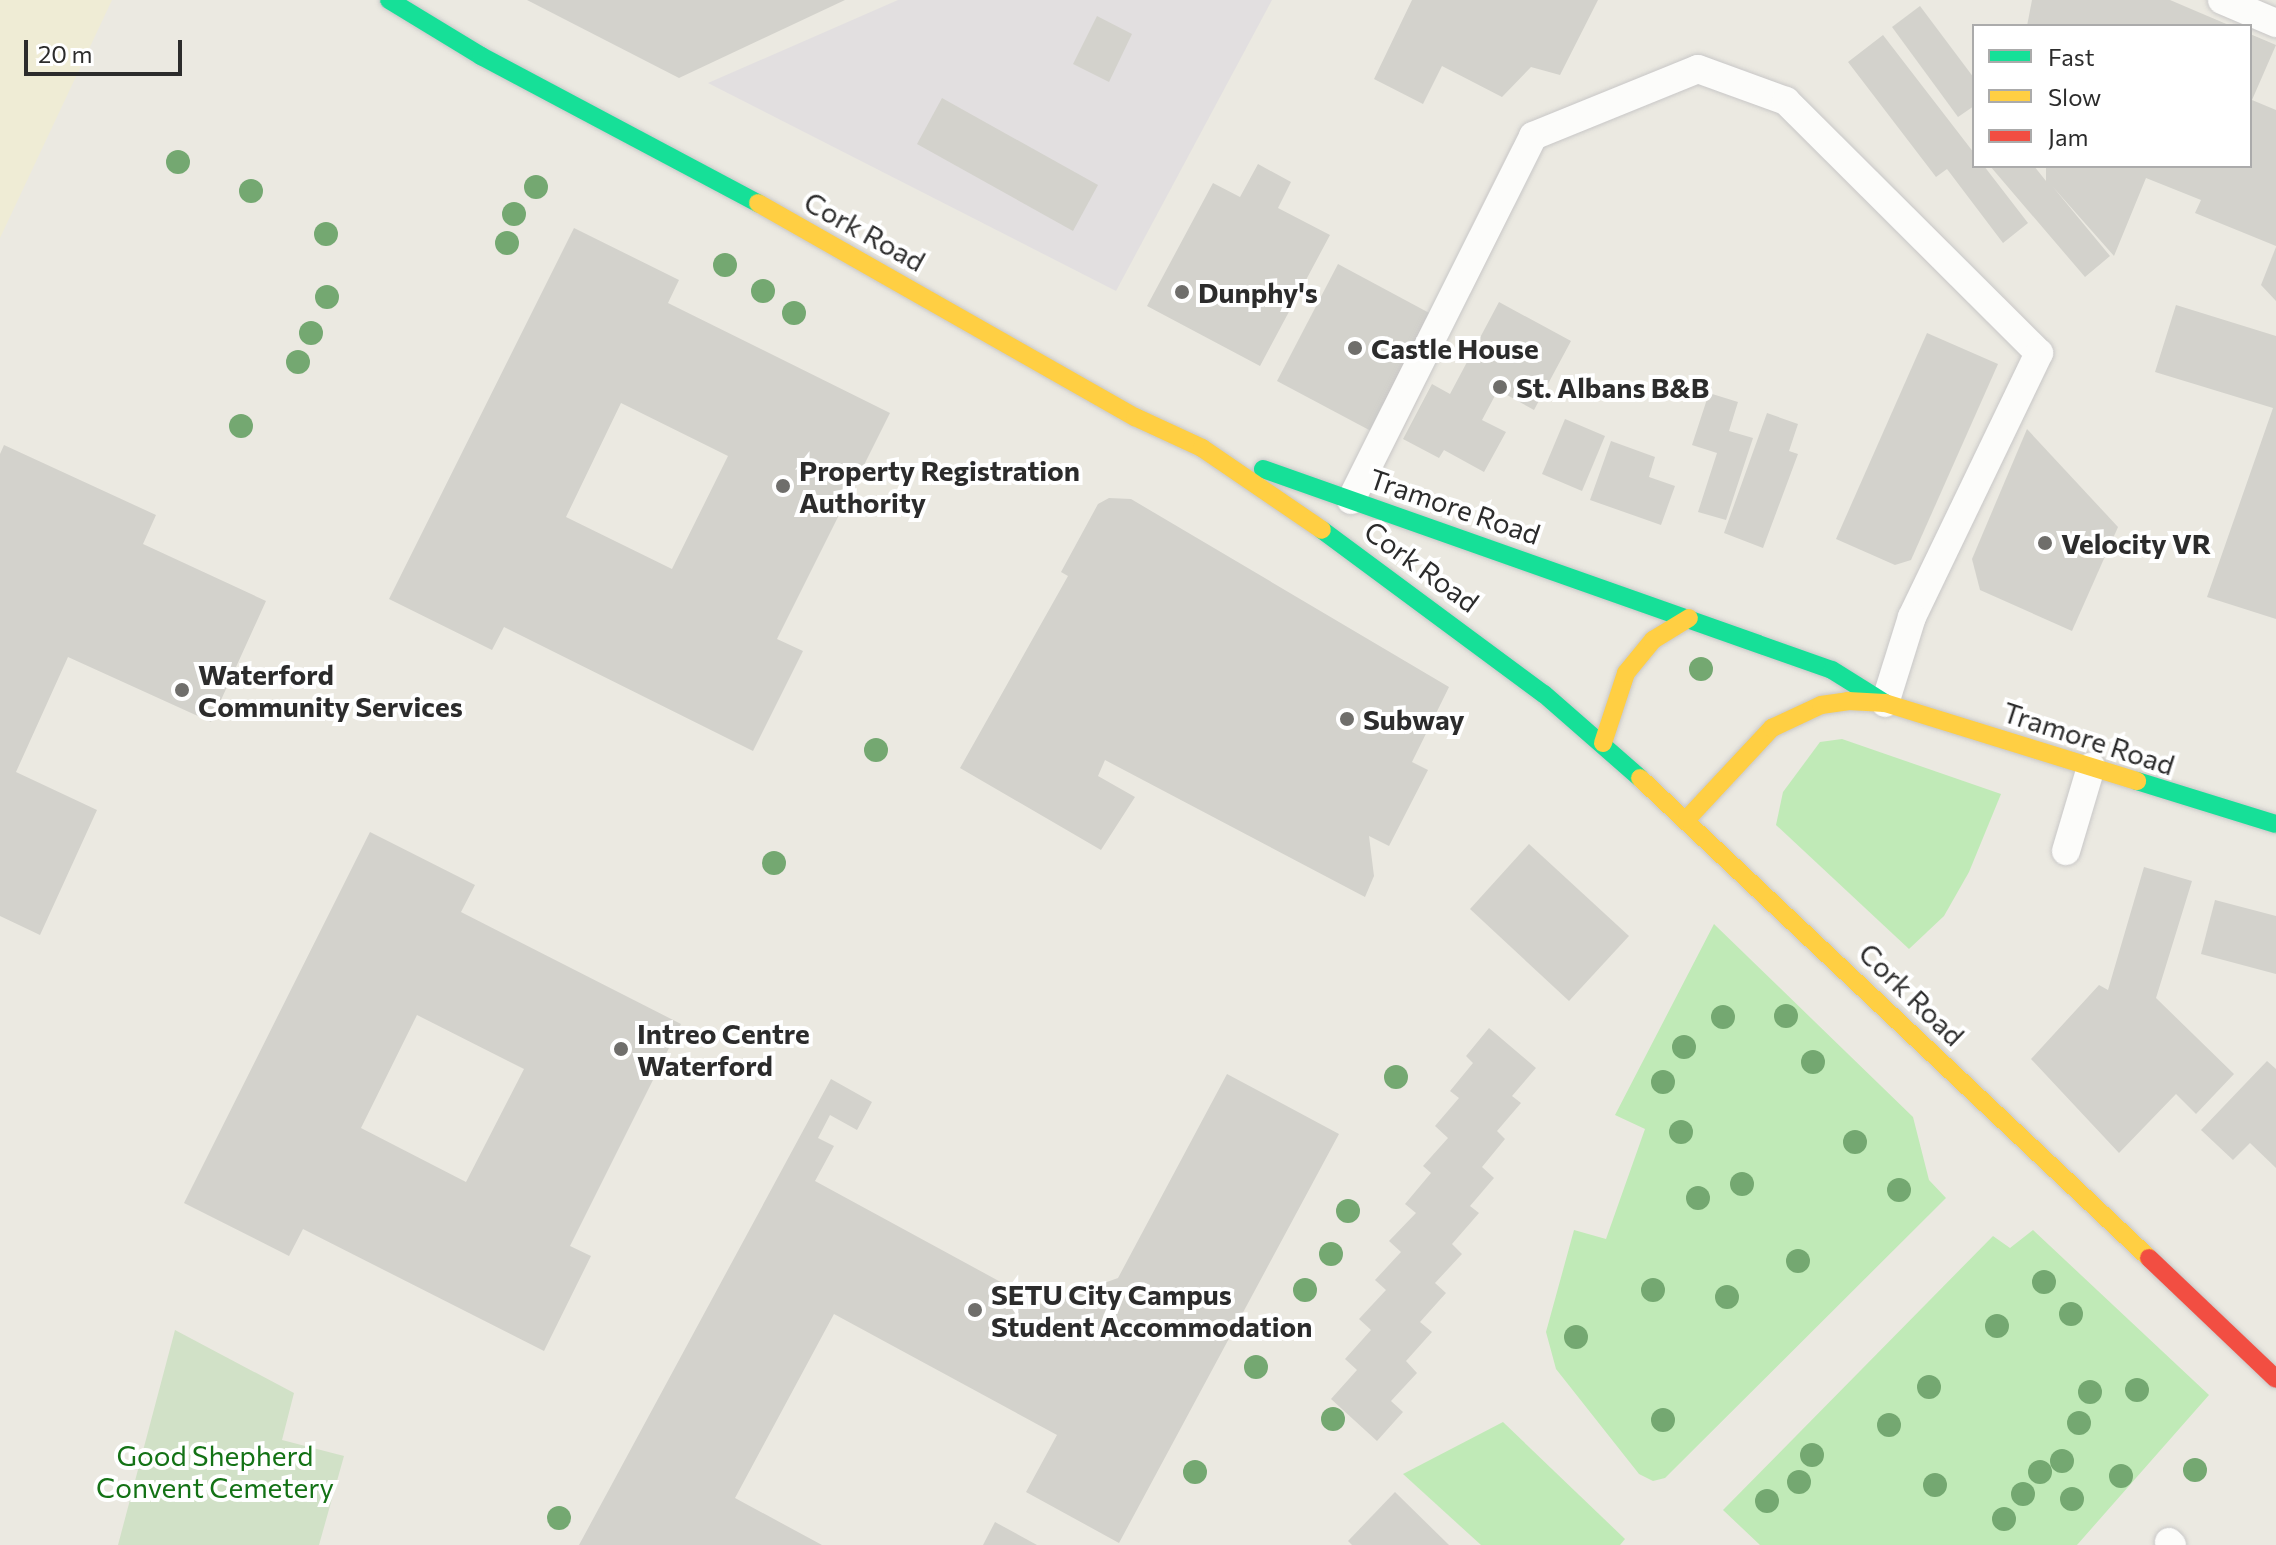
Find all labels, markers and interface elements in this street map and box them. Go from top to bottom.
scale bar [28,24,186,74]
legend [1972,24,2252,168]
text: 20 m [38,39,92,68]
text: Fast [2048,42,2095,71]
text: Slow [2048,82,2101,111]
text: Jam [2048,122,2088,151]
street label: Cork Road [799,184,931,278]
place label: Dunphy's [1198,275,1318,309]
marker: Dunphy's [1173,283,1191,301]
place label: Castle House [1371,331,1539,365]
marker: Castle House [1346,339,1364,357]
place label: St. Albans B&B [1516,370,1709,404]
marker: St. Albans B&B [1491,378,1509,396]
place label: Property Registration Authority [799,453,1080,519]
street label: Tramore Road [1365,461,1545,551]
marker: Property Registration Authority [774,477,792,495]
street label: Cork Road [1358,513,1486,619]
place label: Velocity VR [2061,526,2211,560]
marker: Velocity VR [2036,534,2054,552]
place label: Waterford Community Services [198,657,463,723]
marker: Waterford Community Services [173,681,191,699]
street label: Tramore Road [1999,694,2179,782]
place label: Subway [1363,702,1465,736]
marker: Subway [1338,710,1356,728]
street label: Cork Road [1852,936,1972,1052]
place label: Intreo Centre Waterford [637,1016,810,1082]
marker: Intreo Centre Waterford [612,1040,630,1058]
place label: SETU City Campus Student Accommodation [991,1277,1312,1343]
marker: SETU City Campus Student Accommodation [966,1301,984,1319]
park label: Good Shepherd Convent Cemetery [96,1438,334,1504]

